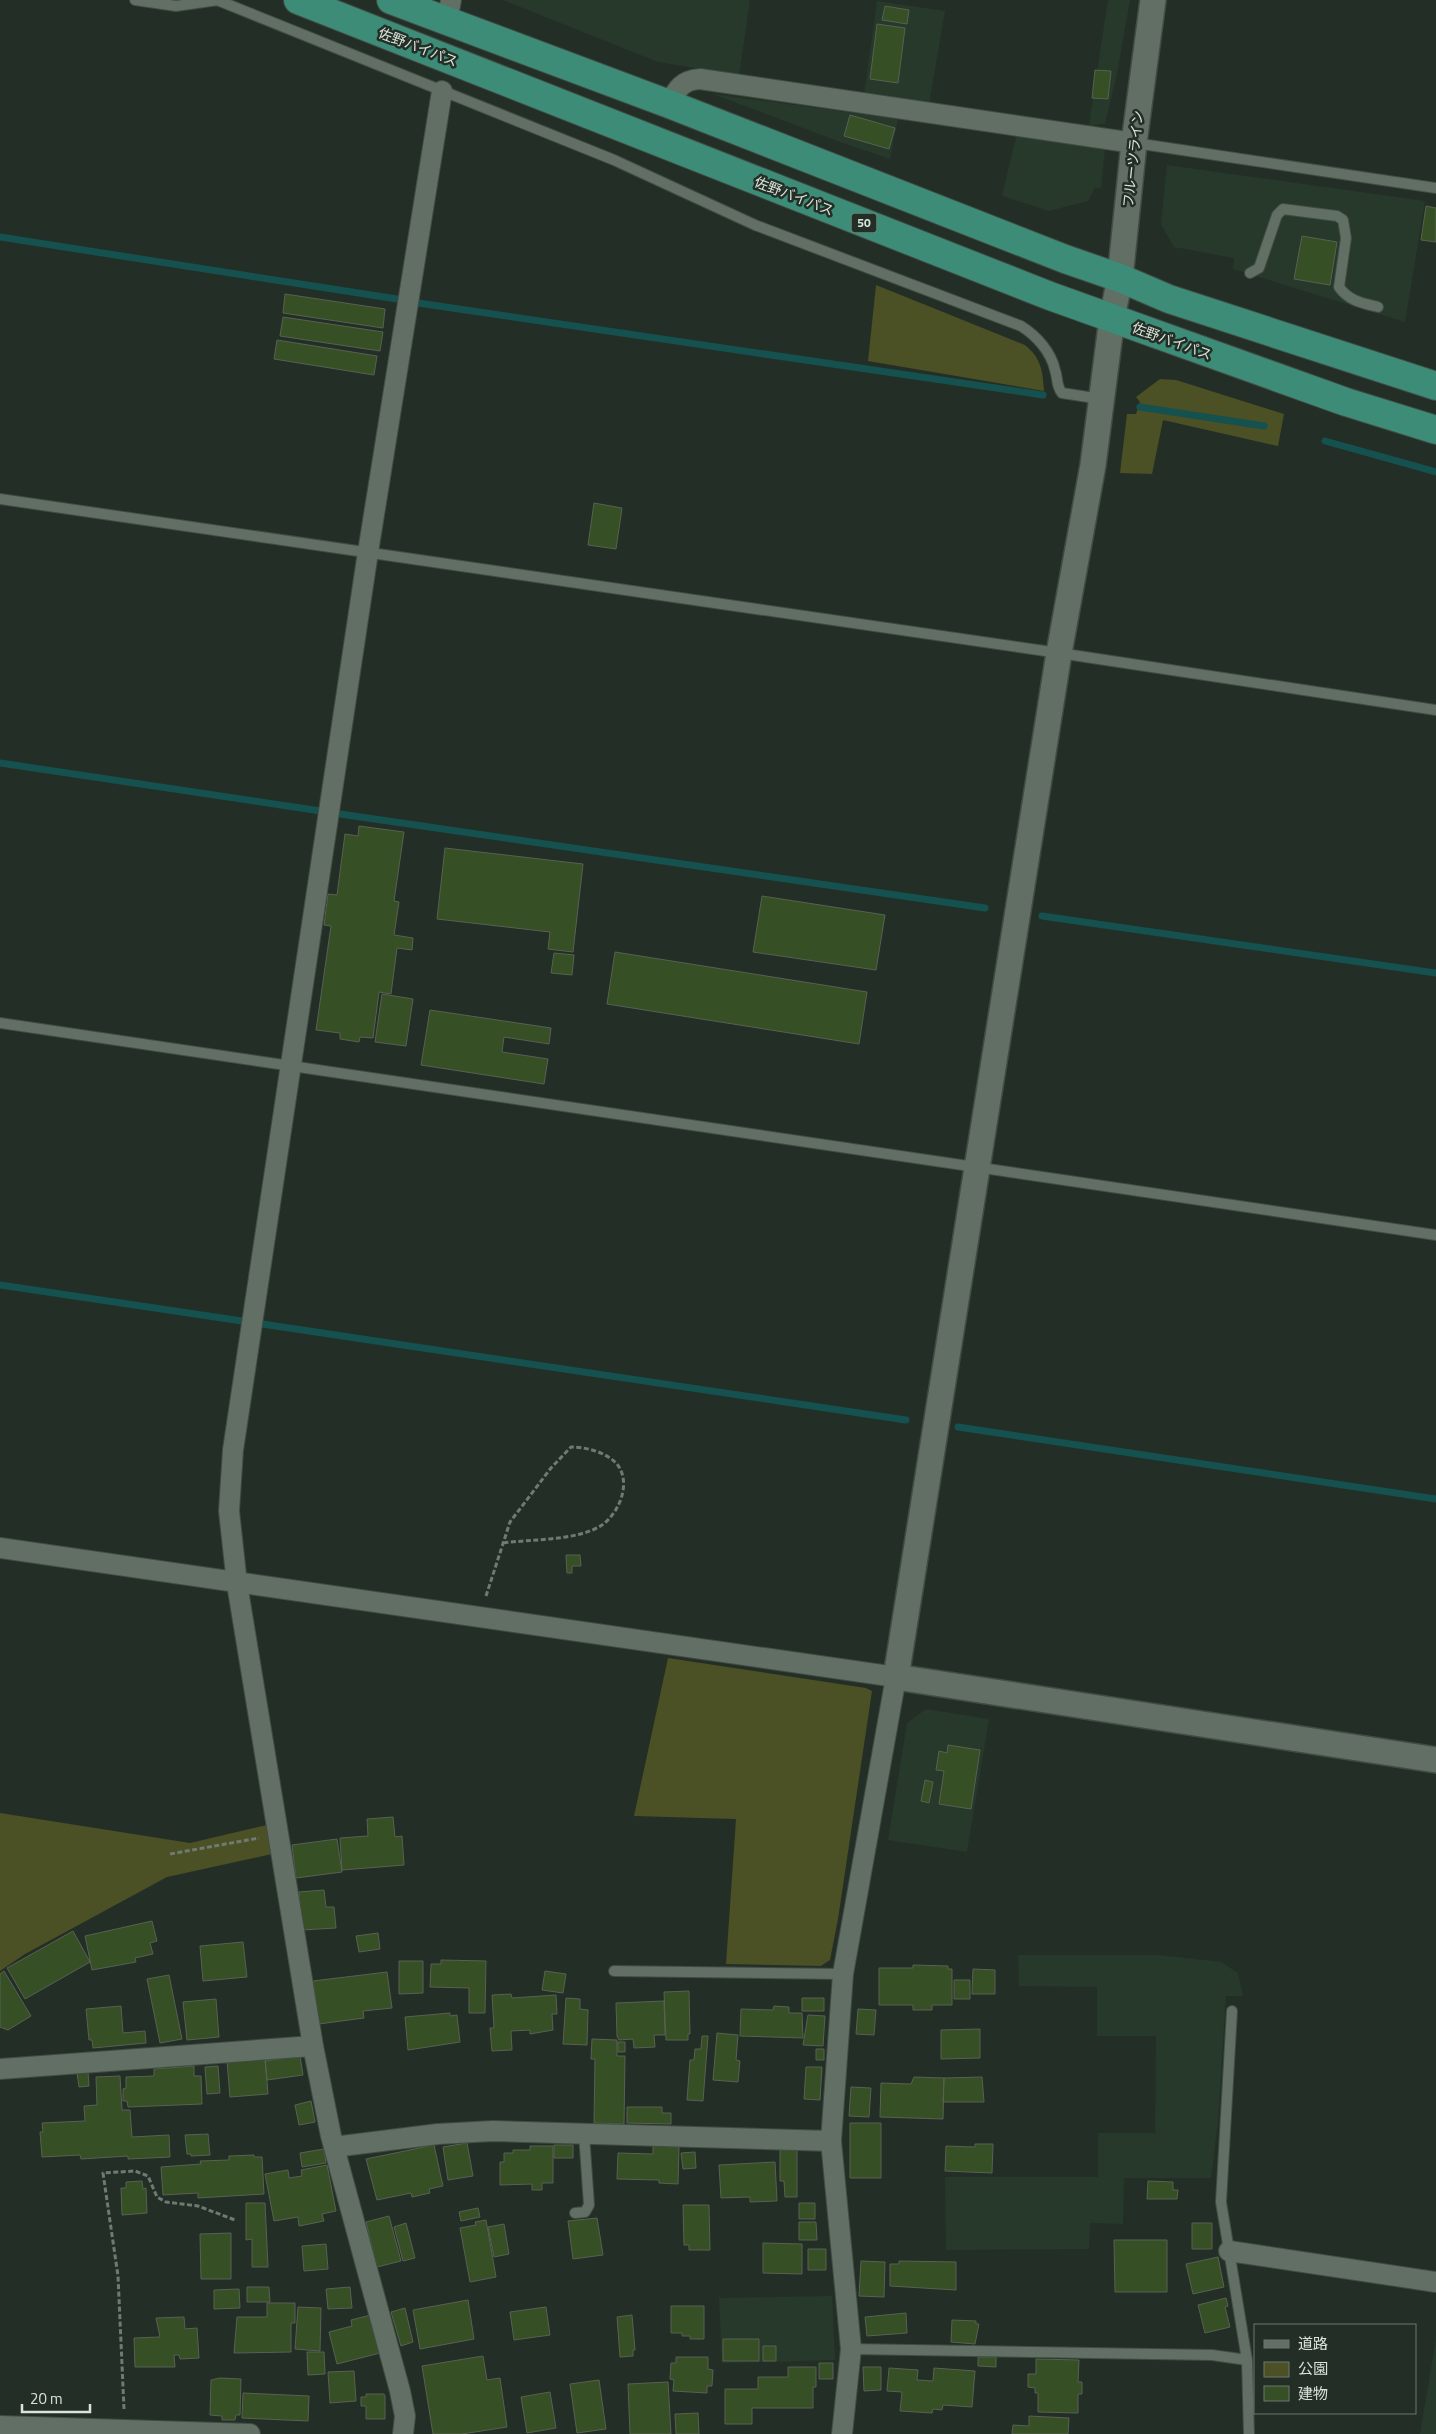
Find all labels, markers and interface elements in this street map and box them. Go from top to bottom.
street label: 佐野バイパス [375,22,461,71]
street label: フルーツライン [1117,109,1148,209]
street label: 佐野バイパス [751,171,837,220]
road number: 50 [852,214,876,232]
street label: 佐野バイパス [1129,316,1215,365]
legend [1254,2324,1416,2414]
text: 道路 [1298,2332,1328,2355]
text: 公園 [1298,2357,1328,2380]
scale bar [22,2382,90,2414]
text: 建物 [1298,2382,1328,2405]
text: 20 m [30,2387,63,2410]

